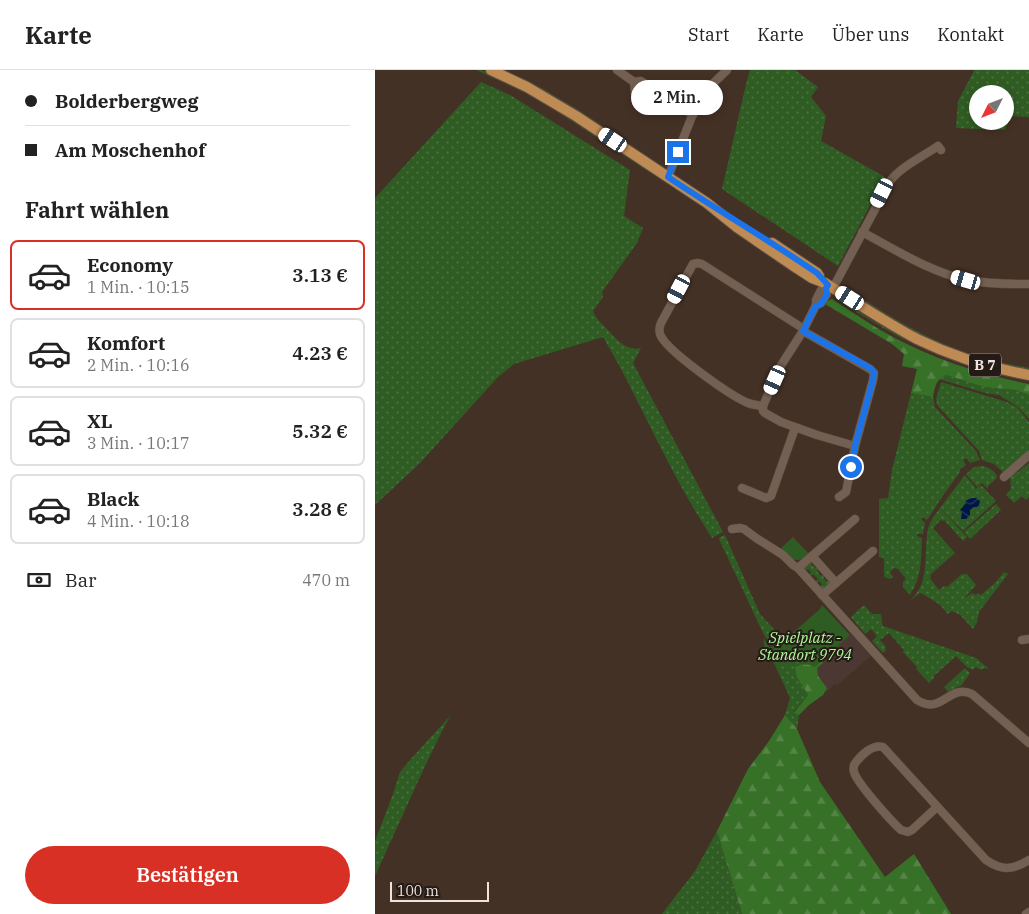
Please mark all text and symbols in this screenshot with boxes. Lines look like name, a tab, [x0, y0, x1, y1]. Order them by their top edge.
text: Karte	[25, 19, 92, 51]
text: Start	[688, 23, 729, 46]
text: Karte	[757, 23, 804, 46]
text: Über uns	[832, 23, 909, 46]
text: Kontakt	[937, 23, 1004, 46]
callout: 2 Min.	[632, 79, 724, 114]
north arrow	[969, 85, 1014, 130]
map controls	[969, 85, 1014, 130]
text: 2 Min.	[653, 87, 701, 107]
text: Bolderbergweg	[55, 89, 199, 113]
car	[596, 125, 629, 155]
text: Am Moschenhof	[55, 138, 205, 162]
route end	[667, 141, 689, 163]
car	[868, 176, 895, 210]
text: Fahrt wählen	[25, 195, 169, 224]
icon: car	[27, 253, 72, 298]
text: Economy	[87, 253, 173, 277]
text: 3.13 €	[292, 263, 348, 287]
car	[949, 269, 982, 291]
car	[665, 272, 692, 306]
text: 1 Min. · 10:15	[87, 277, 190, 297]
car	[833, 284, 866, 312]
icon: car	[27, 331, 72, 376]
text: Komfort	[87, 331, 165, 355]
text: 4.23 €	[292, 341, 348, 365]
road number: B 7	[969, 354, 1001, 376]
text: 2 Min. · 10:16	[87, 355, 190, 375]
car	[762, 363, 787, 397]
icon: car	[27, 409, 72, 454]
text: XL	[87, 409, 113, 433]
text: 5.32 €	[292, 419, 348, 443]
text: 3 Min. · 10:17	[87, 433, 190, 453]
route start	[840, 456, 862, 478]
icon: car	[27, 487, 72, 532]
text: Black	[87, 487, 139, 511]
text: 3.28 €	[292, 497, 348, 521]
text: 4 Min. · 10:18	[87, 511, 190, 531]
icon: cash	[25, 566, 53, 594]
text: Bar	[65, 568, 97, 592]
text: 470 m	[302, 570, 350, 590]
park label: Spielplatz - Standort 9794	[757, 628, 852, 664]
button: Bestätigen	[25, 846, 350, 904]
scale bar	[390, 879, 489, 902]
text: 100 m	[397, 882, 439, 900]

